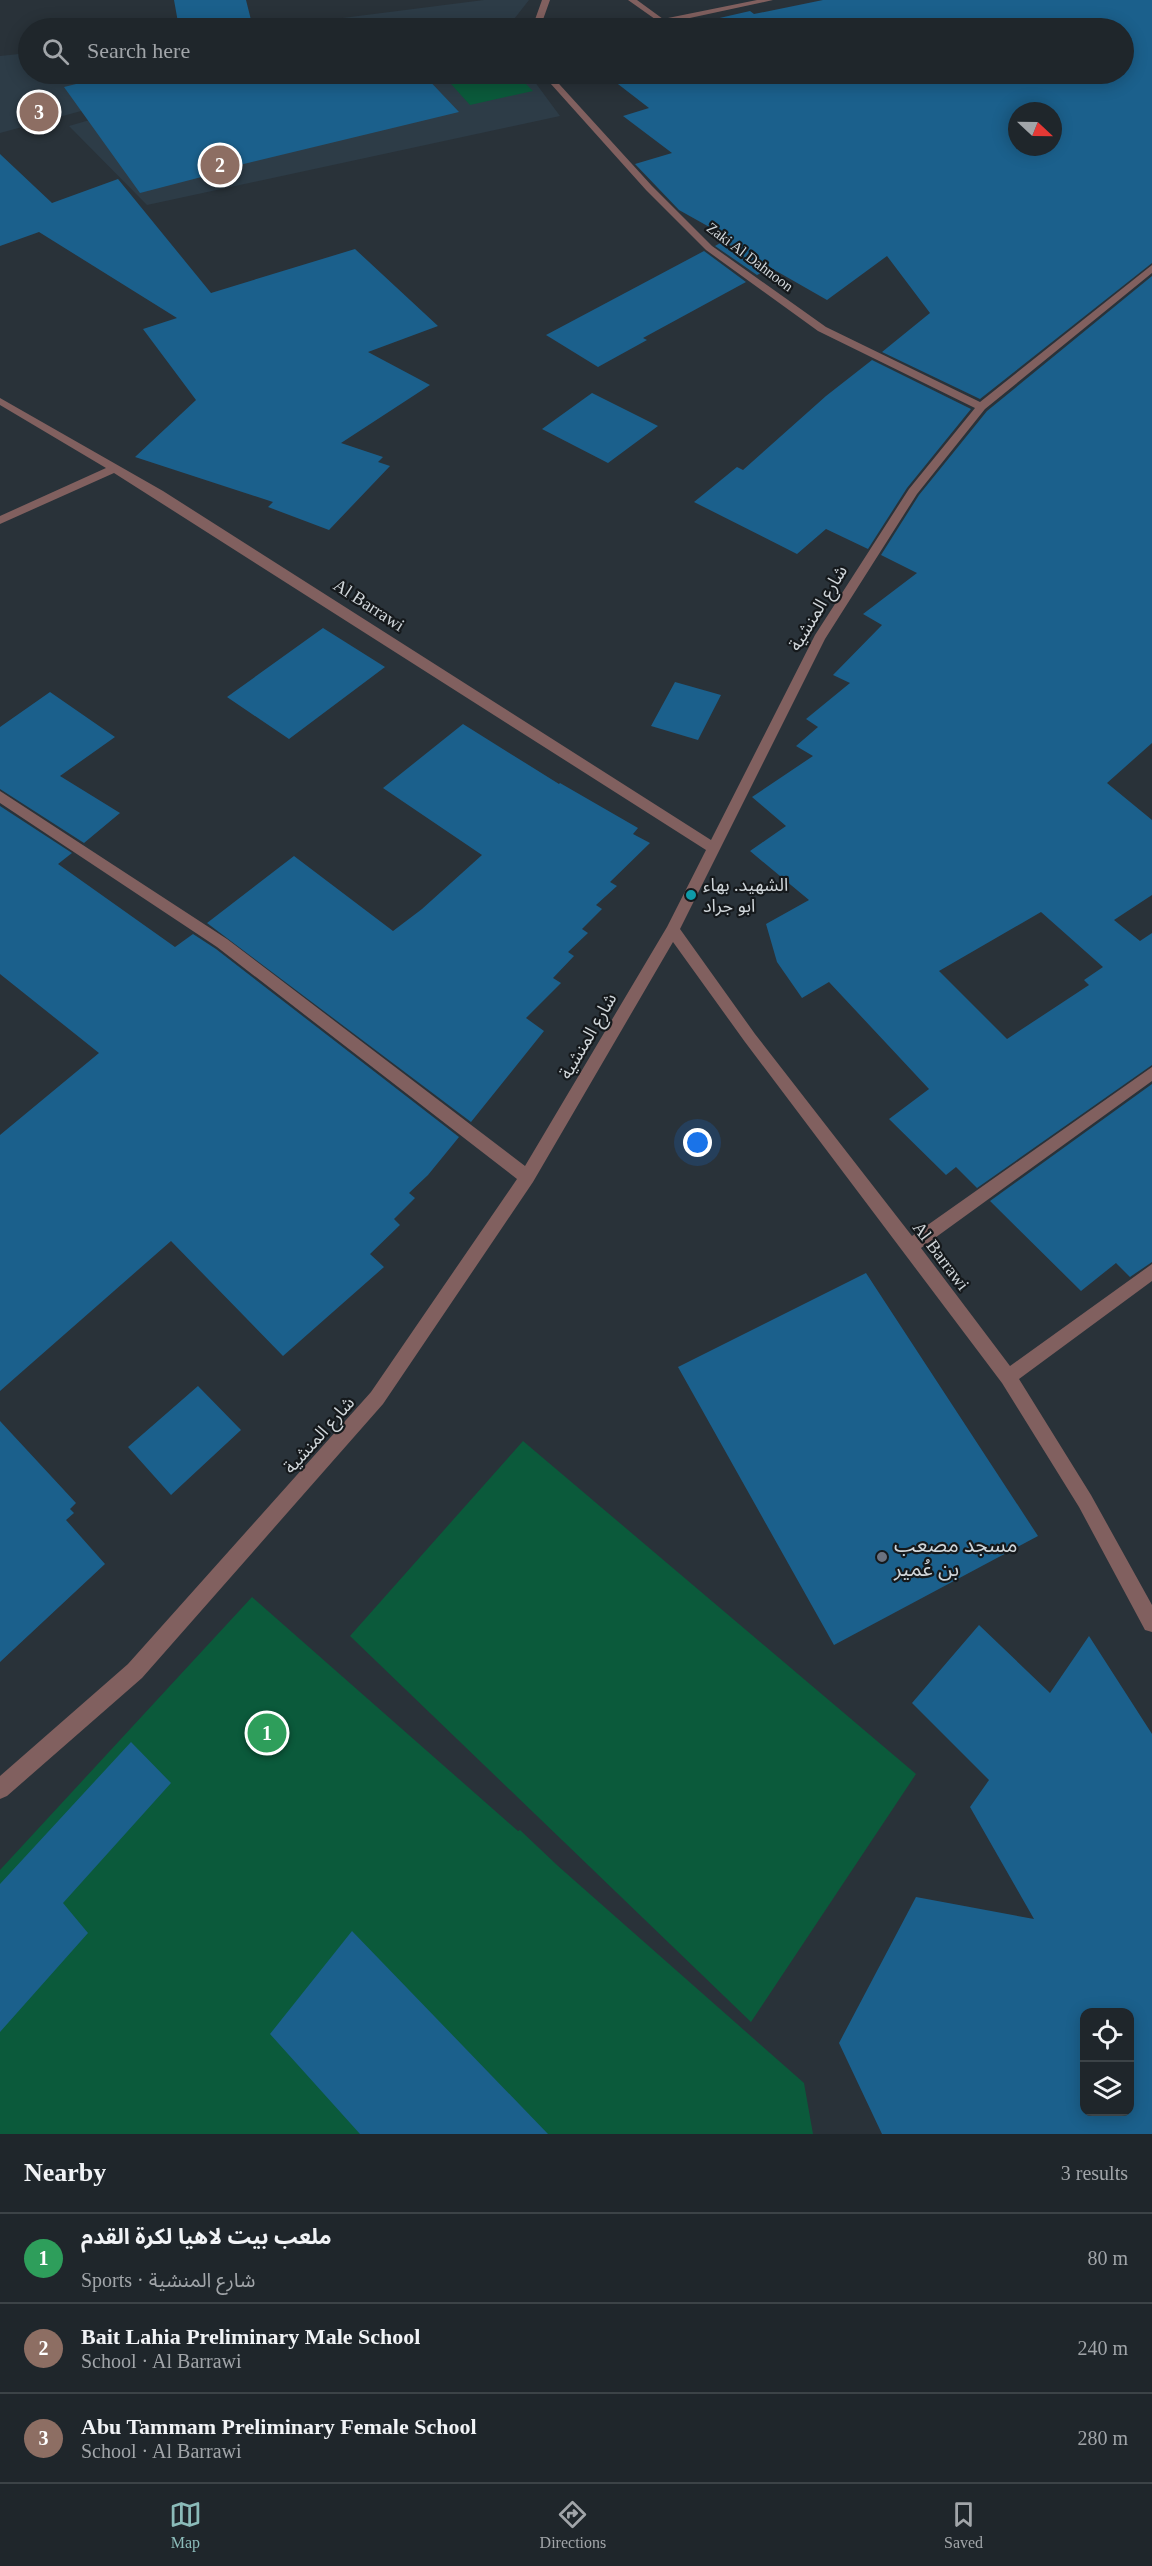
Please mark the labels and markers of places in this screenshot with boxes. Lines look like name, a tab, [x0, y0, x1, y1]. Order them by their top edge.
pin: 3	[20, 90, 58, 134]
pin: 2	[200, 142, 240, 188]
place label: الشهيد. بهاء ابو جراد	[703, 875, 788, 917]
marker: الشهيد. بهاء ابو جراد	[684, 888, 698, 902]
place label: مسجد مصعب بن عُمير	[893, 1533, 1018, 1581]
marker: مسجد مصعب بن عُمير	[875, 1550, 889, 1564]
pin: 1	[248, 1710, 286, 1756]

